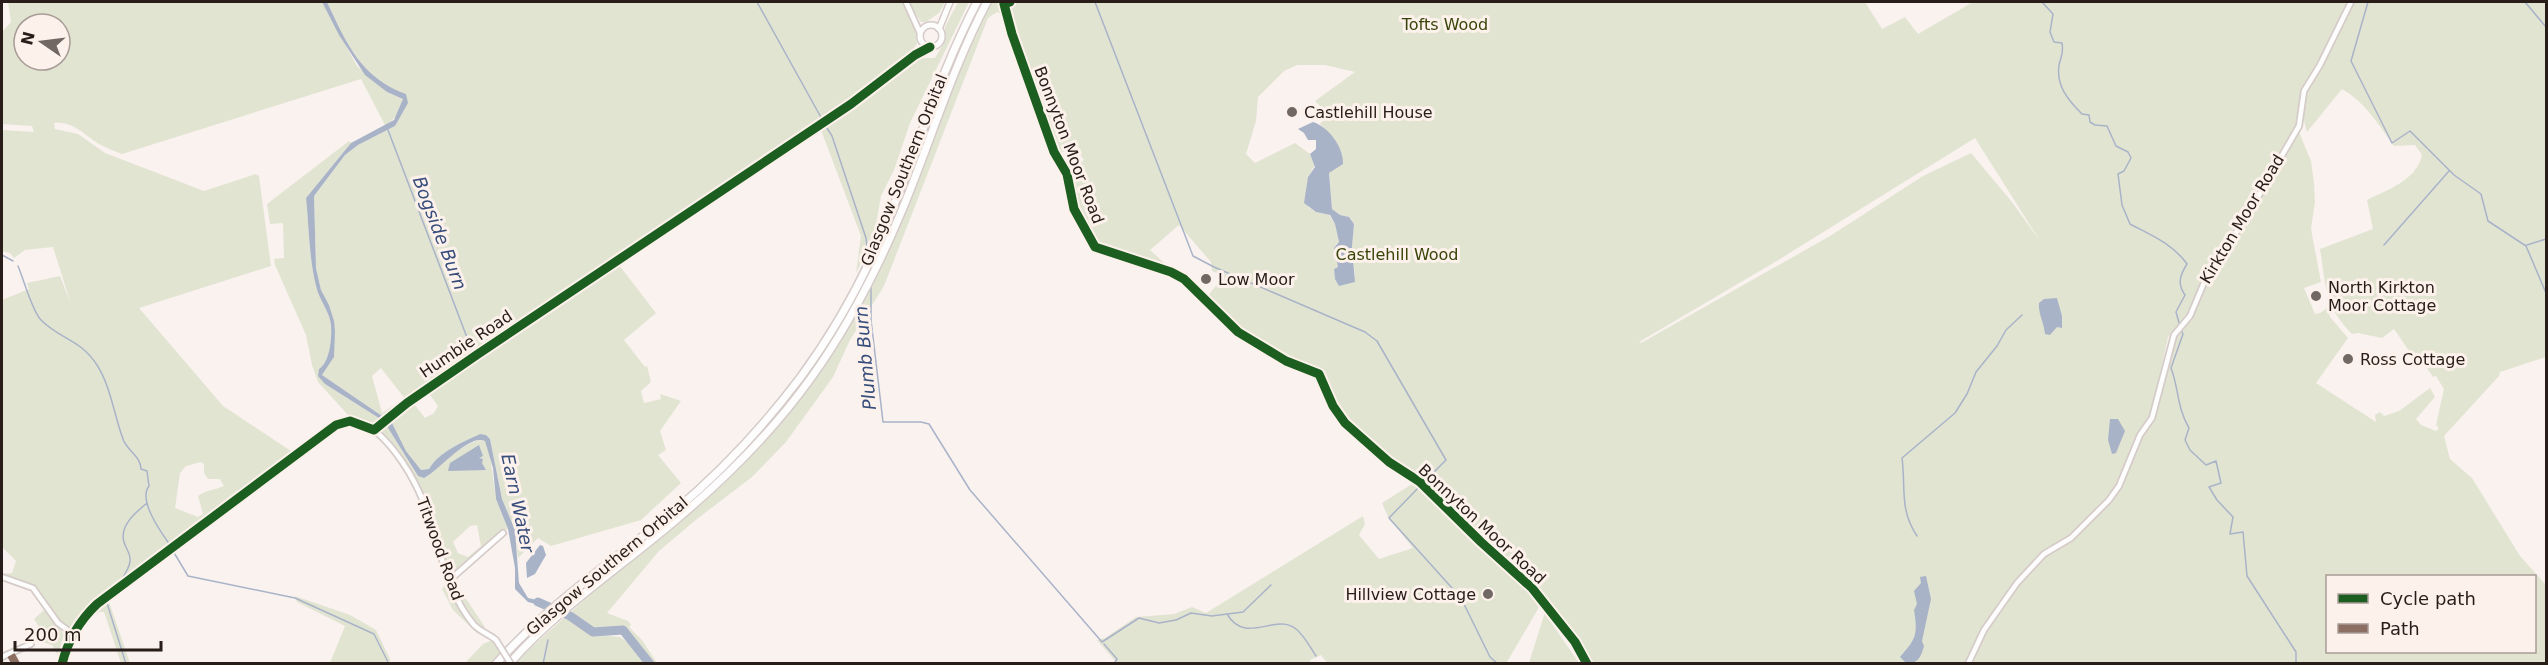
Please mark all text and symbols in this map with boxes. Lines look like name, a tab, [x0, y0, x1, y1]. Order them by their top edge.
north arrow	[12, 12, 72, 72]
park label: Tofts Wood	[1401, 15, 1488, 34]
text: N	[17, 30, 39, 47]
street label: Bonnyton Moor Road	[1030, 64, 1108, 226]
street label: Glasgow Southern Orbital	[857, 71, 951, 269]
place label: Castlehill House	[1304, 103, 1433, 122]
marker: Castlehill House	[1285, 105, 1299, 119]
street label: Kirkton Moor Road	[2196, 151, 2288, 287]
water label: Bogside Burn	[409, 173, 471, 293]
park label: Castlehill Wood	[1335, 245, 1459, 264]
place label: Low Moor	[1218, 270, 1295, 289]
marker: Low Moor	[1199, 272, 1213, 286]
place label: North Kirkton Moor Cottage	[2328, 278, 2436, 315]
marker: North Kirkton Moor Cottage	[2309, 289, 2323, 303]
water label: Plumb Burn	[850, 305, 880, 411]
street label: Humbie Road	[416, 306, 516, 382]
place label: Ross Cottage	[2360, 350, 2465, 369]
marker: Ross Cottage	[2341, 352, 2355, 366]
water label: Earn Water	[497, 452, 539, 556]
street label: Bonnyton Moor Road	[1414, 460, 1550, 588]
street label: Glasgow Southern Orbital	[522, 493, 692, 639]
street label: Titwood Road	[412, 494, 467, 603]
legend	[2326, 575, 2536, 653]
place label: Hillview Cottage	[1345, 585, 1476, 604]
marker: Hillview Cottage	[1481, 587, 1495, 601]
text: Cycle path	[2380, 588, 2476, 609]
scale bar	[15, 614, 160, 652]
text: Path	[2380, 618, 2420, 639]
text: 200 m	[24, 624, 82, 645]

